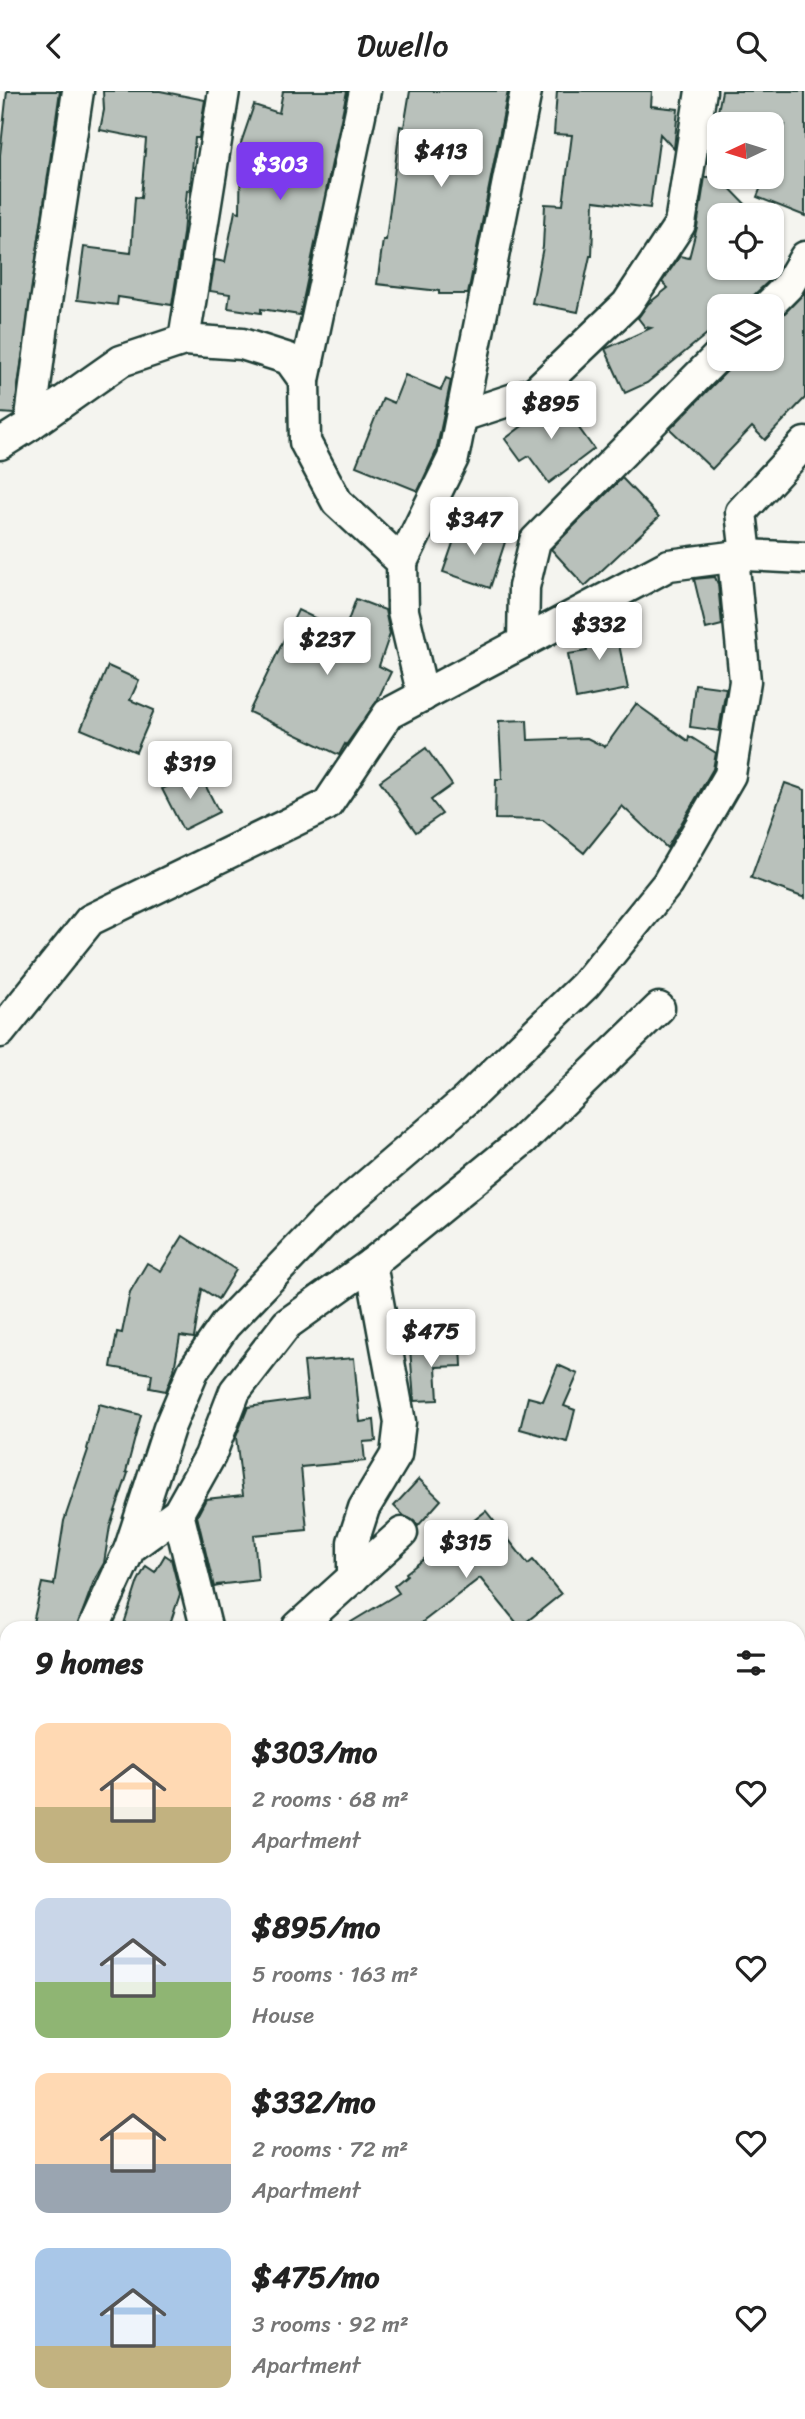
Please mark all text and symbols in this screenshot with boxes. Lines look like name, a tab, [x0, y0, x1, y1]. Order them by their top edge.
text: Dwello	[356, 17, 449, 74]
icon: back	[35, 27, 73, 65]
icon: search	[732, 27, 770, 65]
north arrow	[707, 112, 784, 189]
map controls	[707, 112, 784, 371]
pin: $413	[400, 129, 482, 189]
text: $413	[415, 131, 467, 172]
pin: $303	[239, 143, 321, 202]
text: $303	[252, 144, 308, 185]
button: locate	[707, 203, 784, 280]
button: layers	[707, 294, 784, 371]
pin: $895	[510, 381, 592, 441]
text: $895	[522, 383, 580, 424]
pin: $347	[433, 497, 515, 557]
text: $347	[446, 499, 502, 540]
pin: $332	[558, 603, 640, 662]
text: $332	[572, 604, 626, 645]
pin: $237	[286, 617, 368, 677]
text: $237	[300, 619, 354, 660]
pin: $319	[149, 741, 231, 801]
text: $319	[164, 743, 216, 784]
pin: $475	[390, 1309, 472, 1369]
text: $475	[402, 1311, 460, 1352]
pin: $315	[425, 1521, 507, 1580]
text: $315	[440, 1522, 492, 1563]
text: 9 homes	[35, 1636, 143, 1690]
icon: filters	[732, 1644, 770, 1682]
text: $303/mo	[252, 1725, 377, 1779]
icon: home	[91, 1751, 175, 1835]
icon: heart	[732, 1774, 770, 1812]
text: 2 rooms · 68 m²	[252, 1779, 409, 1820]
text: Apartment	[252, 1820, 361, 1861]
text: $895/mo	[252, 1900, 380, 1954]
icon: home	[91, 1926, 175, 2010]
icon: heart	[732, 1949, 770, 1987]
text: 5 rooms · 163 m²	[252, 1954, 418, 1995]
text: House	[252, 1995, 314, 2036]
text: $332/mo	[252, 2075, 376, 2129]
icon: home	[91, 2101, 175, 2185]
icon: heart	[732, 2124, 770, 2162]
text: 2 rooms · 72 m²	[252, 2129, 408, 2170]
text: Apartment	[252, 2170, 361, 2211]
text: $475/mo	[252, 2250, 380, 2304]
icon: home	[91, 2276, 175, 2360]
icon: heart	[732, 2299, 770, 2337]
text: 3 rooms · 92 m²	[252, 2304, 409, 2345]
text: Apartment	[252, 2345, 361, 2386]

